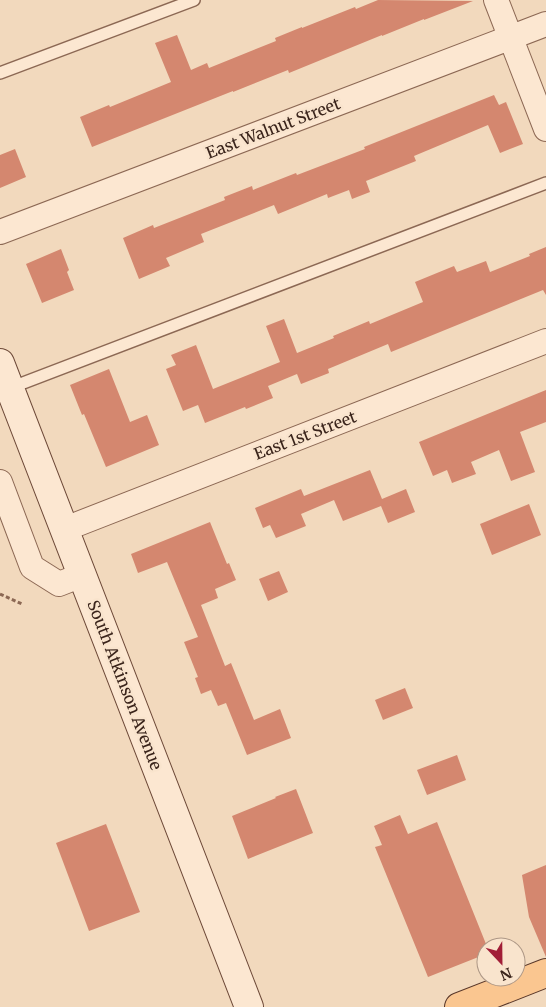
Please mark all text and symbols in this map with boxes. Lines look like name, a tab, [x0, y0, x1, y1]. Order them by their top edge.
street label: East Walnut Street	[203, 93, 344, 163]
street label: East 1st Street	[251, 406, 360, 464]
street label: South Atkinson Avenue	[83, 597, 167, 773]
north arrow	[476, 937, 526, 987]
text: N	[497, 964, 514, 984]

